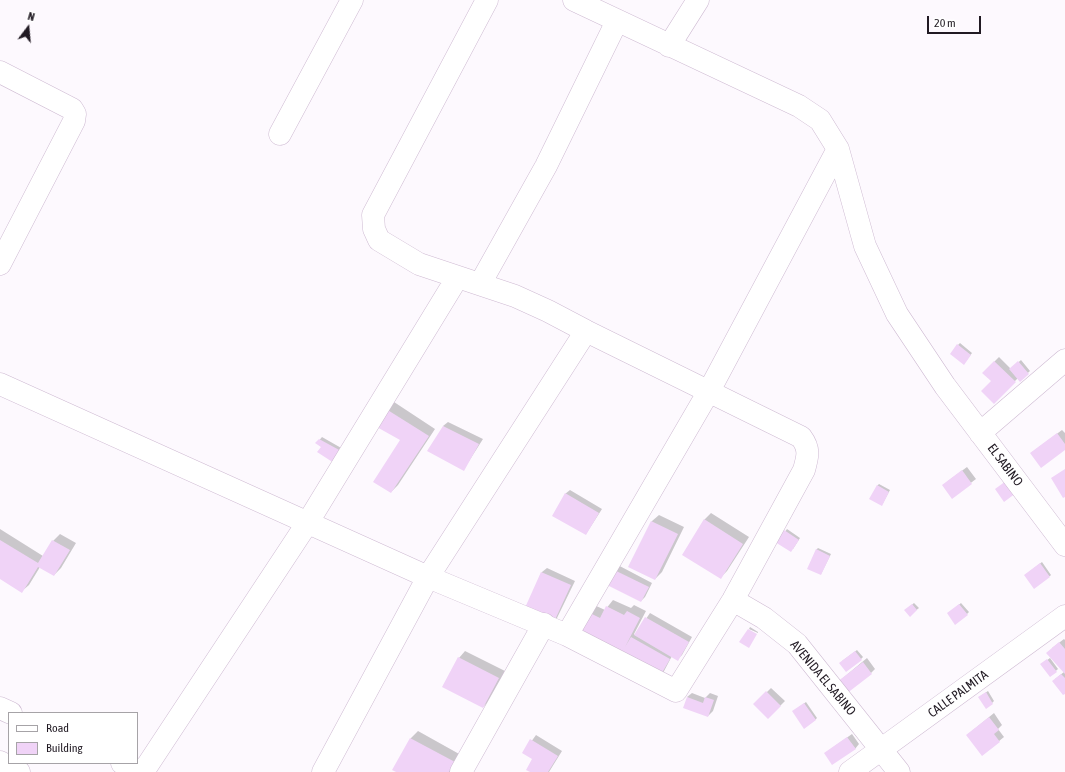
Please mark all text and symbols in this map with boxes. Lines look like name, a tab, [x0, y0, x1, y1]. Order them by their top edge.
north arrow	[8, 8, 48, 48]
scale bar	[929, 8, 983, 34]
text: N	[27, 10, 36, 23]
text: 20 m	[934, 16, 956, 30]
street label: EL SABINO	[984, 441, 1026, 489]
street label: AVENIDA EL SABINO	[787, 637, 859, 719]
street label: CALLE PALMITA	[925, 667, 991, 721]
legend	[8, 712, 138, 764]
text: Road	[46, 721, 69, 735]
text: Building	[46, 741, 83, 755]

